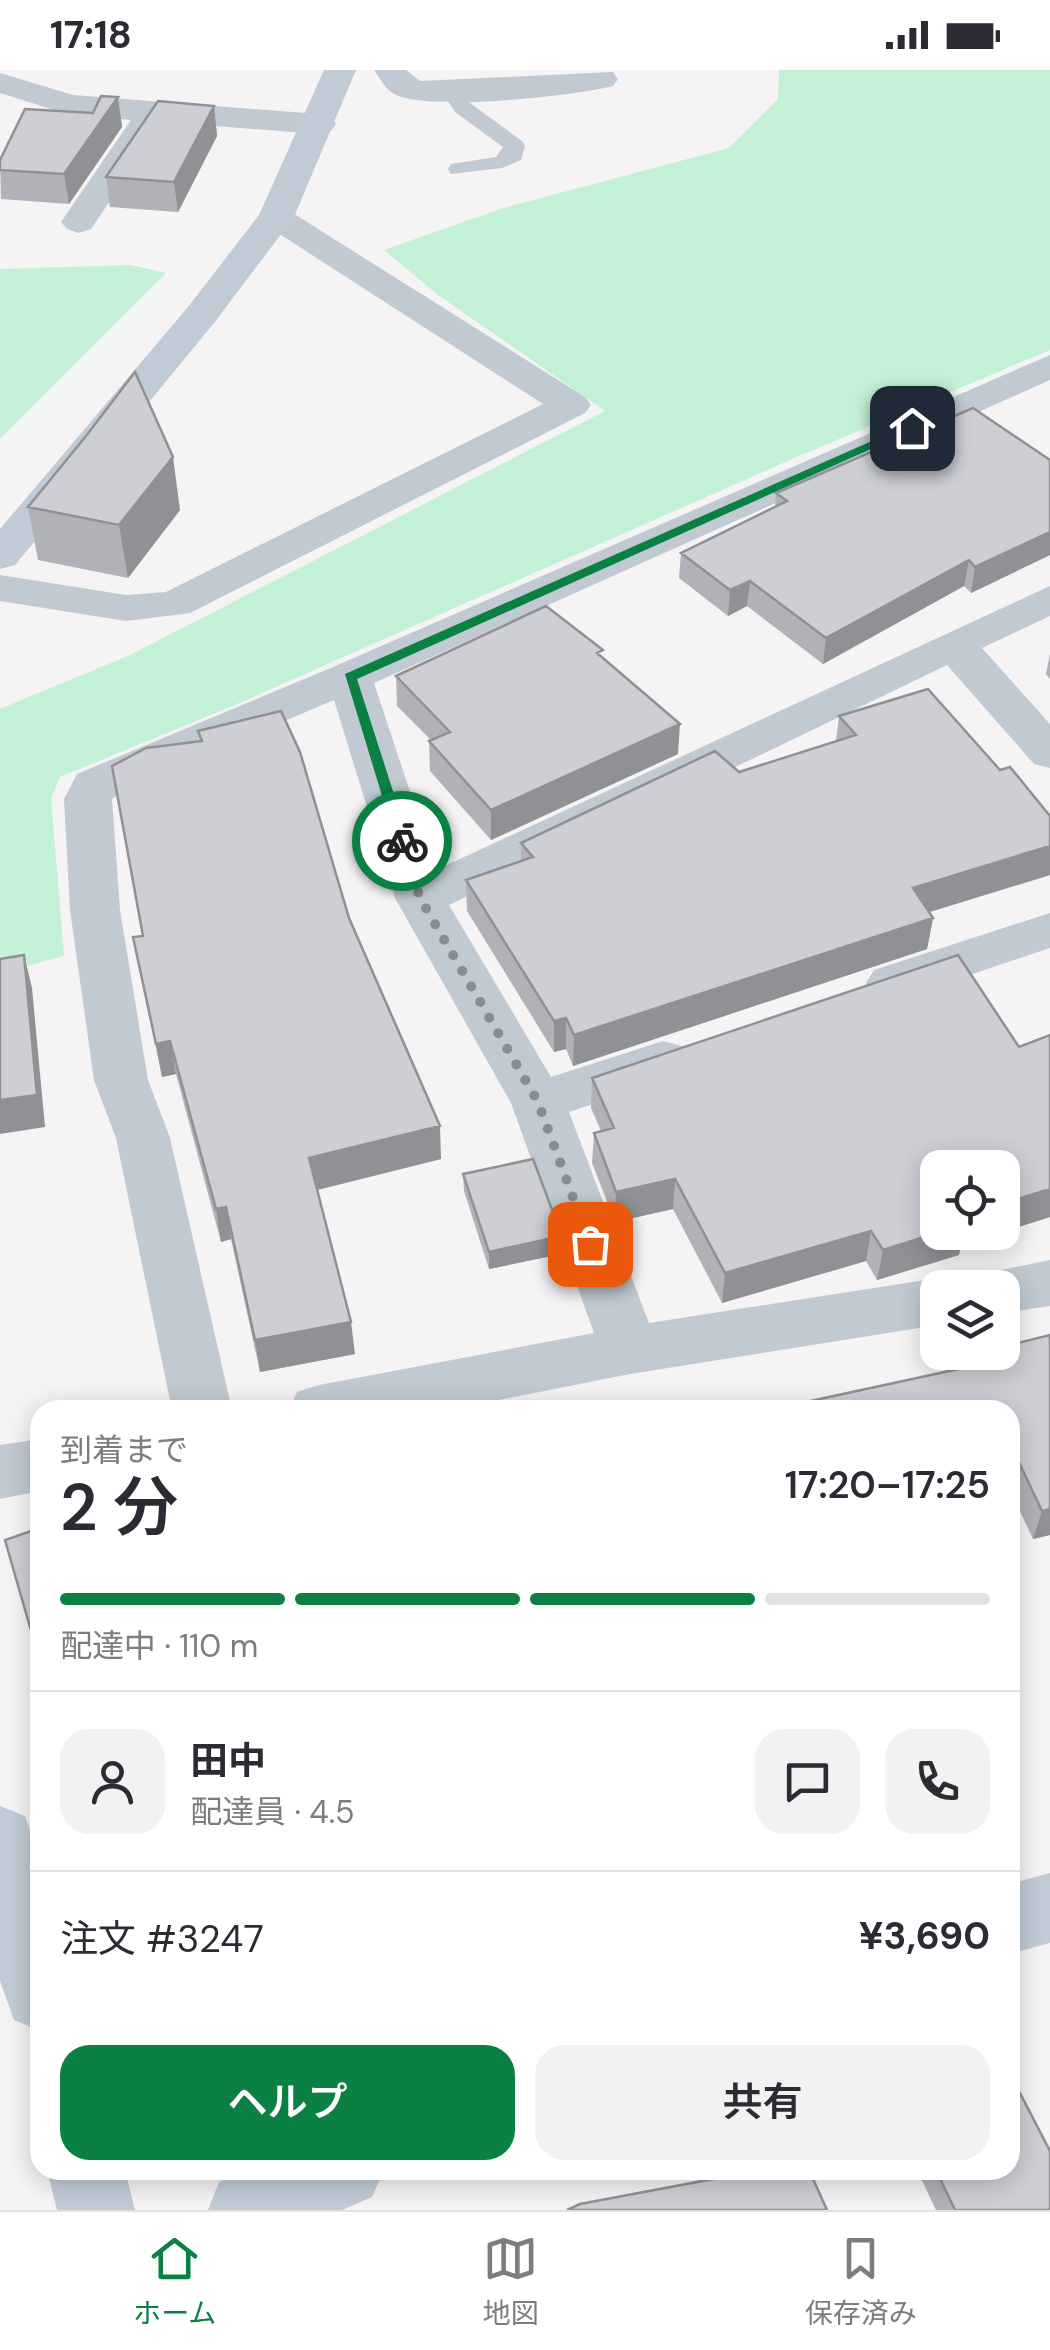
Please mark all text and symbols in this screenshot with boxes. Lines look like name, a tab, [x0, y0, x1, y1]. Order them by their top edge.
text: 17:18	[50, 10, 132, 60]
pin	[870, 386, 955, 471]
icon: home	[885, 401, 940, 456]
courier	[352, 791, 452, 891]
icon: bike	[375, 814, 430, 869]
map controls	[920, 1150, 1020, 1370]
button: locate	[920, 1150, 1020, 1250]
pin	[548, 1202, 633, 1287]
icon: bag	[563, 1217, 618, 1272]
button: layers	[920, 1270, 1020, 1370]
text: 到着まで	[60, 1429, 188, 1471]
text: 17:20–17:25	[785, 1460, 990, 1510]
text: 2 分	[60, 1466, 178, 1550]
text: 配達中 · 110 m	[60, 1625, 258, 1667]
button: person	[60, 1729, 165, 1834]
button: chat	[755, 1729, 860, 1834]
button: phone	[885, 1729, 990, 1834]
text: 田中	[190, 1736, 266, 1786]
text: 配達員 · 4.5	[190, 1791, 355, 1833]
text: ¥3,690	[859, 1911, 990, 1961]
text: 注文 #3247	[60, 1914, 264, 1964]
button: ヘルプ	[60, 2045, 515, 2160]
button: 共有	[535, 2045, 990, 2160]
tab: ホーム	[133, 2231, 216, 2332]
tab: 地図	[483, 2231, 539, 2332]
tab: 保存済み	[805, 2231, 917, 2332]

